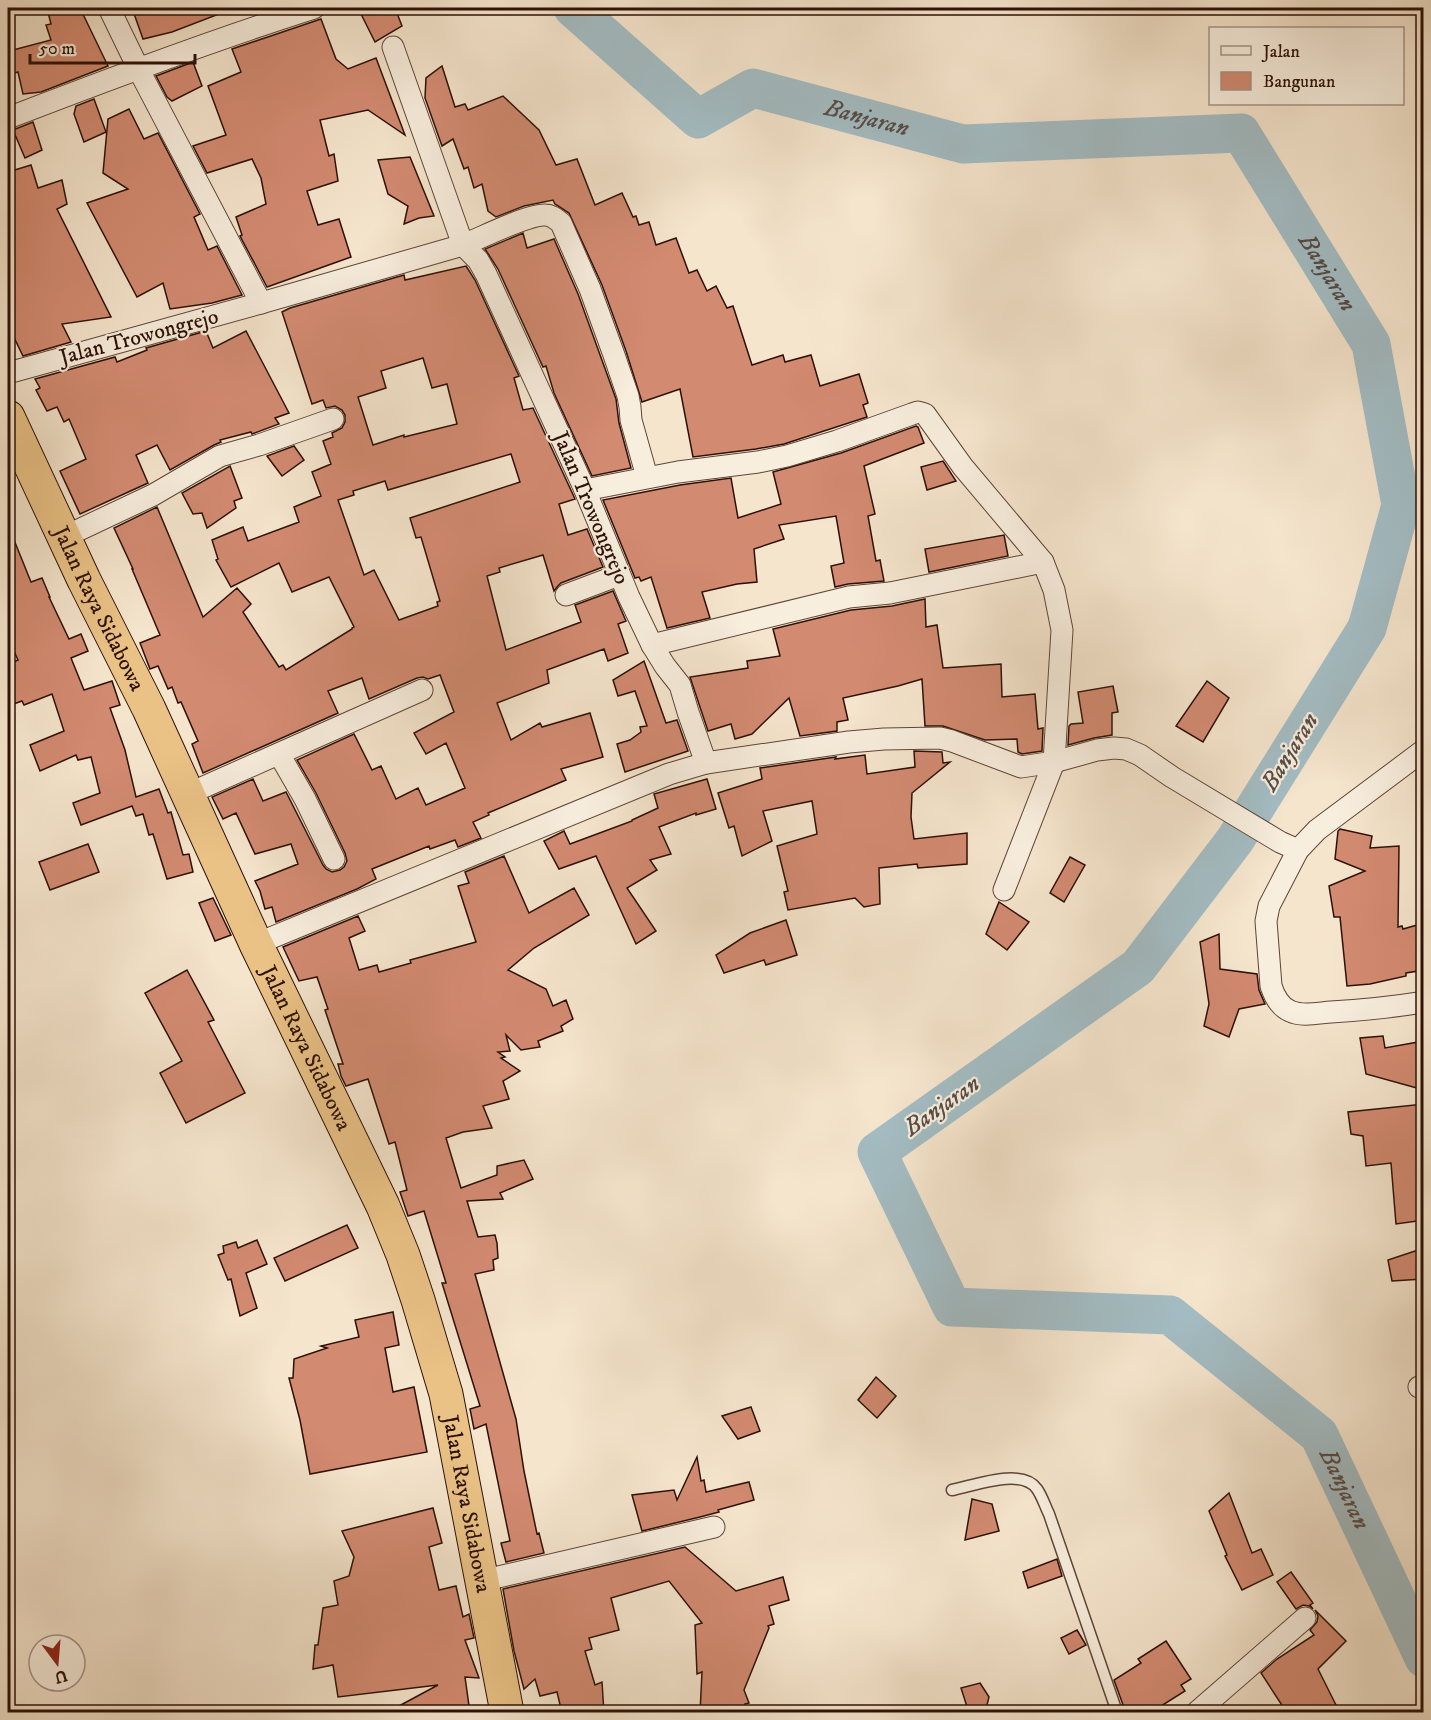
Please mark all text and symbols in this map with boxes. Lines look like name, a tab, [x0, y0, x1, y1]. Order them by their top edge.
scale bar	[30, 27, 195, 65]
legend	[1209, 27, 1404, 105]
text: 50 m	[39, 38, 75, 60]
text: Jalan	[1261, 41, 1301, 63]
text: Bangunan	[1263, 71, 1336, 93]
water label: Banjaran	[820, 93, 912, 144]
water label: Banjaran	[1291, 227, 1362, 317]
street label: Jalan Trowongrejo	[55, 303, 221, 372]
street label: Jalan Trowongrejo	[546, 426, 635, 588]
street label: Jalan Raya Sidabowa	[46, 520, 151, 696]
water label: Banjaran	[1254, 708, 1325, 797]
street label: Jalan Raya Sidabowa	[254, 959, 358, 1135]
water label: Banjaran	[897, 1069, 986, 1143]
street label: Jalan Raya Sidabowa	[436, 1411, 497, 1596]
water label: Banjaran	[1312, 1443, 1376, 1534]
north arrow	[27, 1633, 87, 1693]
text: U	[52, 1665, 70, 1688]

